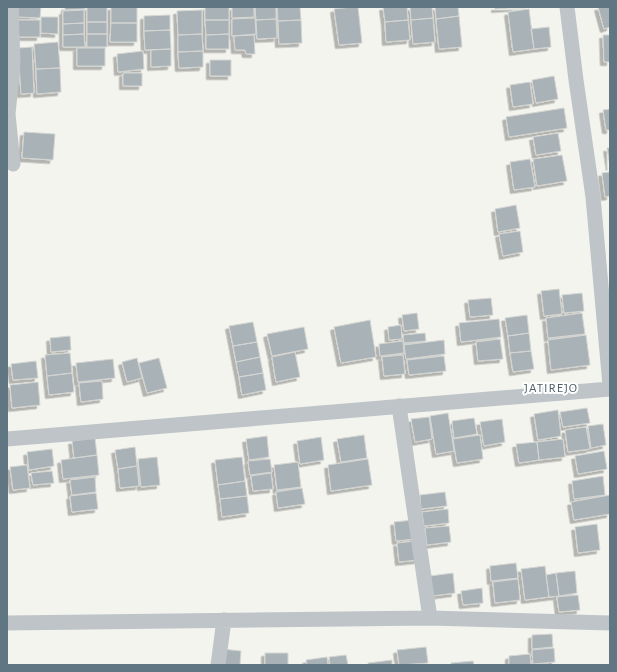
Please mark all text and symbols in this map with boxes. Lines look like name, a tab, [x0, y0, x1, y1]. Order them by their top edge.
district label: JATIREJO	[524, 382, 578, 395]

